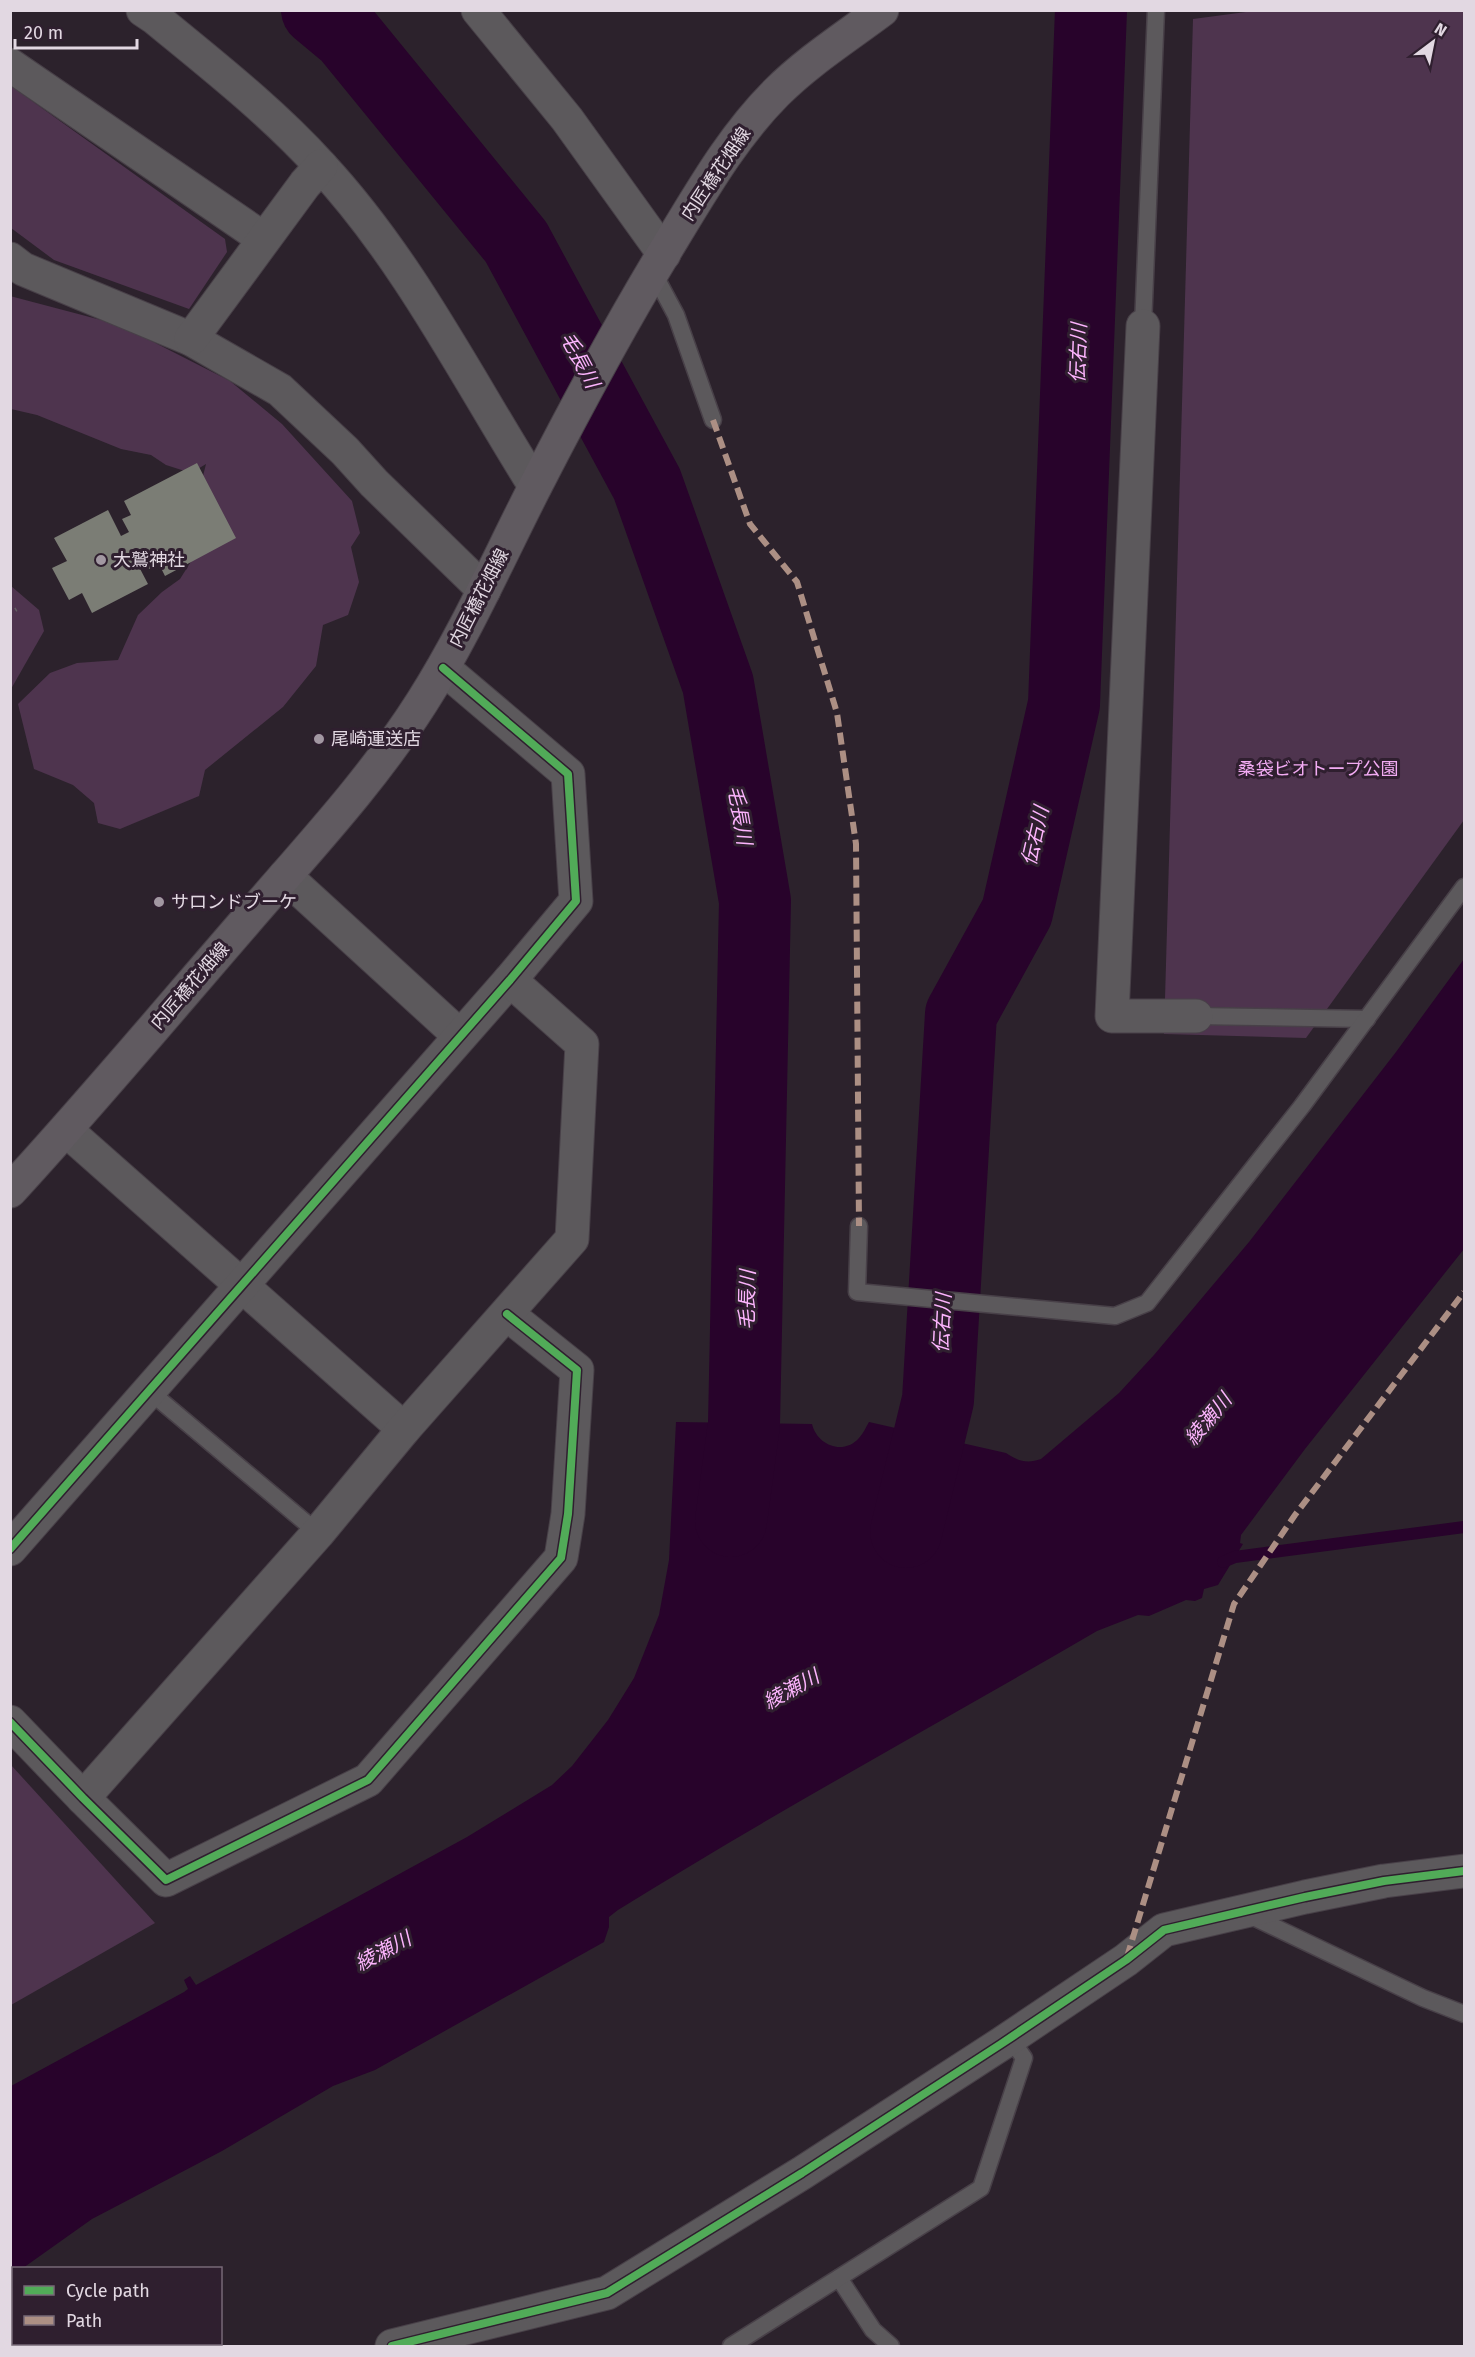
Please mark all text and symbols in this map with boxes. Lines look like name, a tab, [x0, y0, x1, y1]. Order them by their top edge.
scale bar	[15, 12, 136, 50]
north arrow	[1403, 12, 1463, 72]
text: N	[1431, 19, 1450, 41]
text: 20 m	[24, 22, 63, 44]
street label: 内匠橋花畑線	[677, 123, 755, 225]
water label: 伝右川	[1065, 321, 1091, 383]
water label: 毛長川	[555, 328, 606, 394]
street label: 内匠橋花畑線	[445, 545, 513, 651]
place label: 大鷲神社	[113, 549, 185, 571]
marker: 大鷲神社	[94, 553, 108, 567]
place label: 尾崎運送店	[331, 728, 421, 750]
marker: 尾崎運送店	[312, 732, 326, 746]
park label: 桑袋ビオトープ公園	[1238, 758, 1398, 780]
water label: 毛長川	[723, 783, 757, 849]
water label: 伝右川	[1017, 802, 1054, 868]
place label: サロンドブーケ	[171, 891, 297, 913]
marker: サロンドブーケ	[152, 895, 166, 909]
street label: 内匠橋花畑線	[146, 938, 234, 1034]
water label: 毛長川	[734, 1268, 760, 1330]
water label: 伝右川	[928, 1290, 956, 1354]
water label: 綾瀬川	[1180, 1387, 1238, 1450]
water label: 綾瀬川	[759, 1663, 825, 1714]
water label: 綾瀬川	[351, 1925, 417, 1976]
legend	[12, 2267, 222, 2345]
text: Cycle path	[66, 2280, 150, 2302]
text: Path	[66, 2310, 102, 2332]

